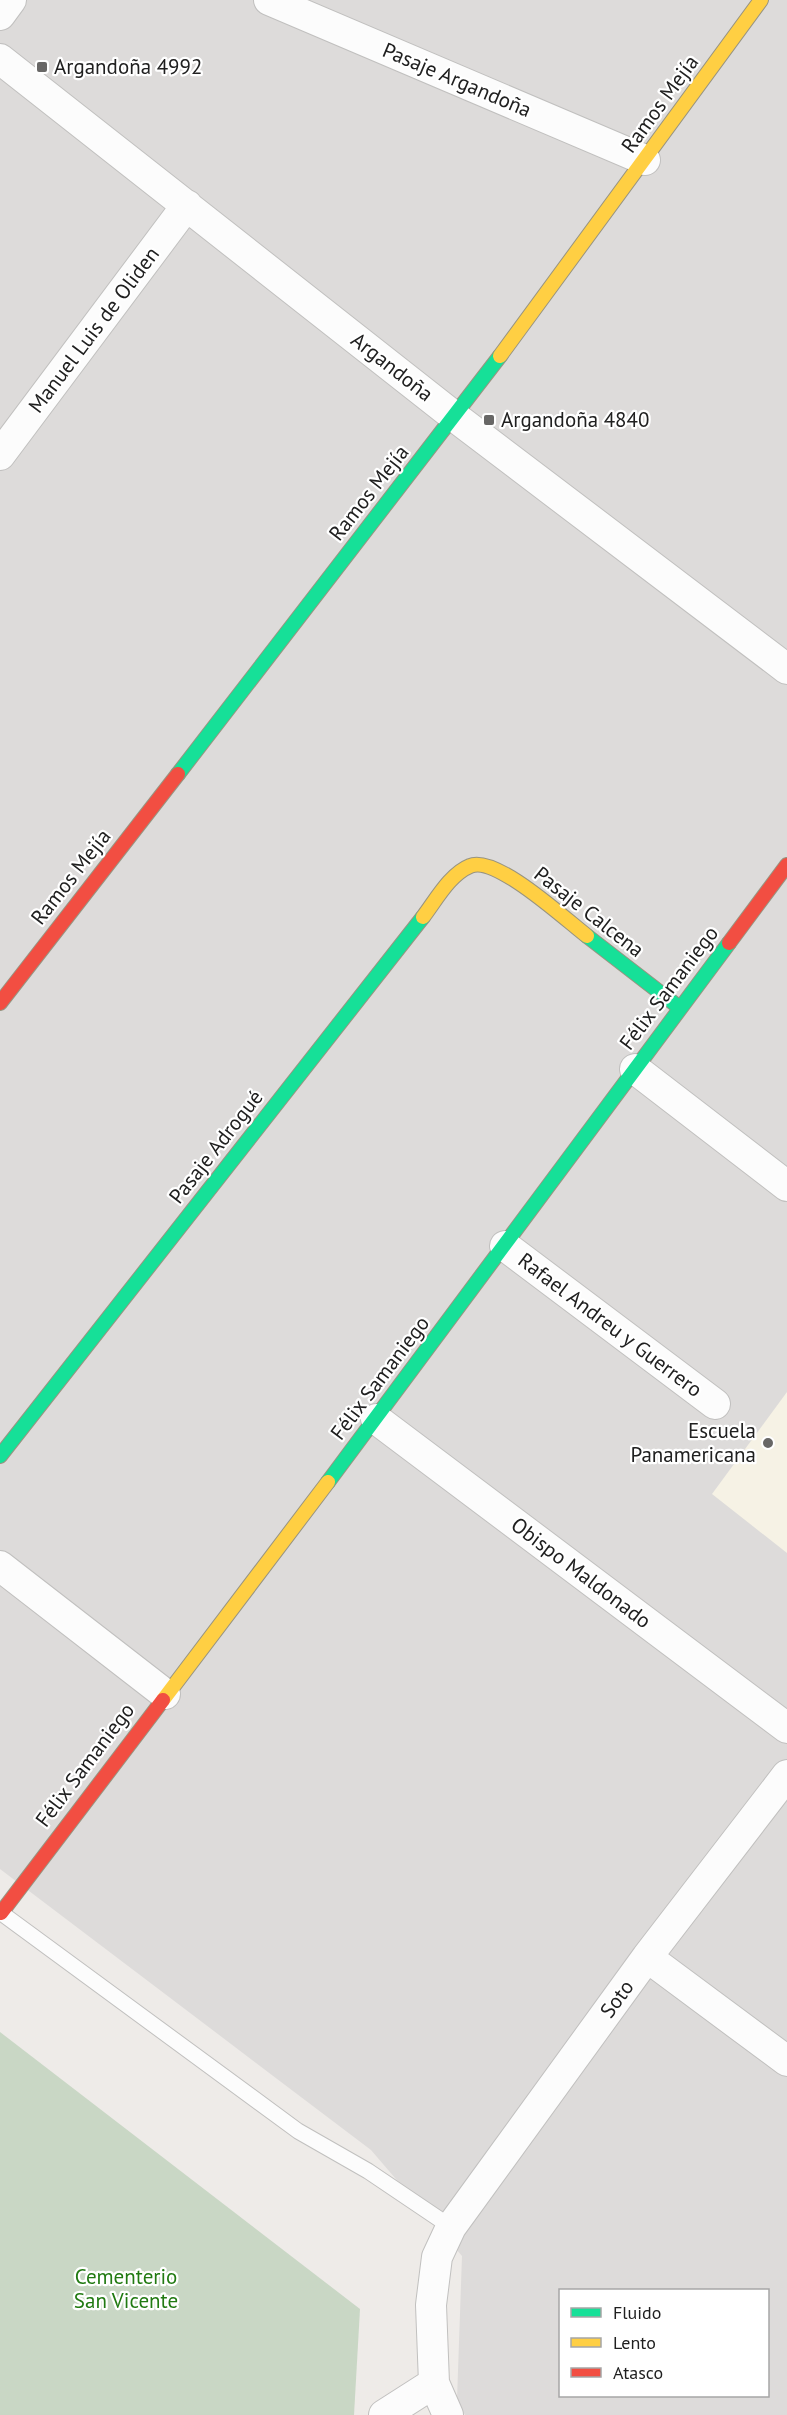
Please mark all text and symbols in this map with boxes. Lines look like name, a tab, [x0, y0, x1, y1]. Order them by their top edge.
street label: Pasaje Argandoña	[379, 36, 536, 123]
street label: Ramos Mejía	[615, 49, 704, 158]
place label: Argandoña 4992	[54, 53, 202, 80]
marker: Argandoña 4992	[35, 60, 49, 74]
street label: Manuel Luis de Oliden	[22, 241, 165, 418]
street label: Argandoña	[346, 326, 439, 407]
place label: Argandoña 4840	[501, 406, 649, 433]
marker: Argandoña 4840	[482, 413, 496, 427]
street label: Ramos Mejía	[323, 439, 414, 546]
street label: Ramos Mejía	[25, 823, 116, 930]
street label: Pasaje Calcena	[529, 860, 650, 963]
street label: Félix Samaniego	[613, 920, 724, 1055]
street label: Pasaje Adrogué	[163, 1084, 268, 1209]
street label: Rafael Andreu y Guerrero	[513, 1246, 708, 1403]
street label: Félix Samaniego	[324, 1310, 435, 1445]
place label: Escuela Panamericana	[630, 1417, 756, 1468]
marker: Escuela Panamericana	[761, 1436, 775, 1450]
street label: Obispo Maldonado	[506, 1511, 657, 1634]
street label: Félix Samaniego	[29, 1697, 140, 1832]
street label: Soto	[594, 1974, 639, 2023]
park label: Cementerio San Vicente	[74, 2263, 178, 2314]
legend	[559, 2289, 769, 2397]
text: Fluido	[613, 2301, 661, 2324]
text: Lento	[613, 2331, 656, 2354]
text: Atasco	[613, 2361, 663, 2384]

